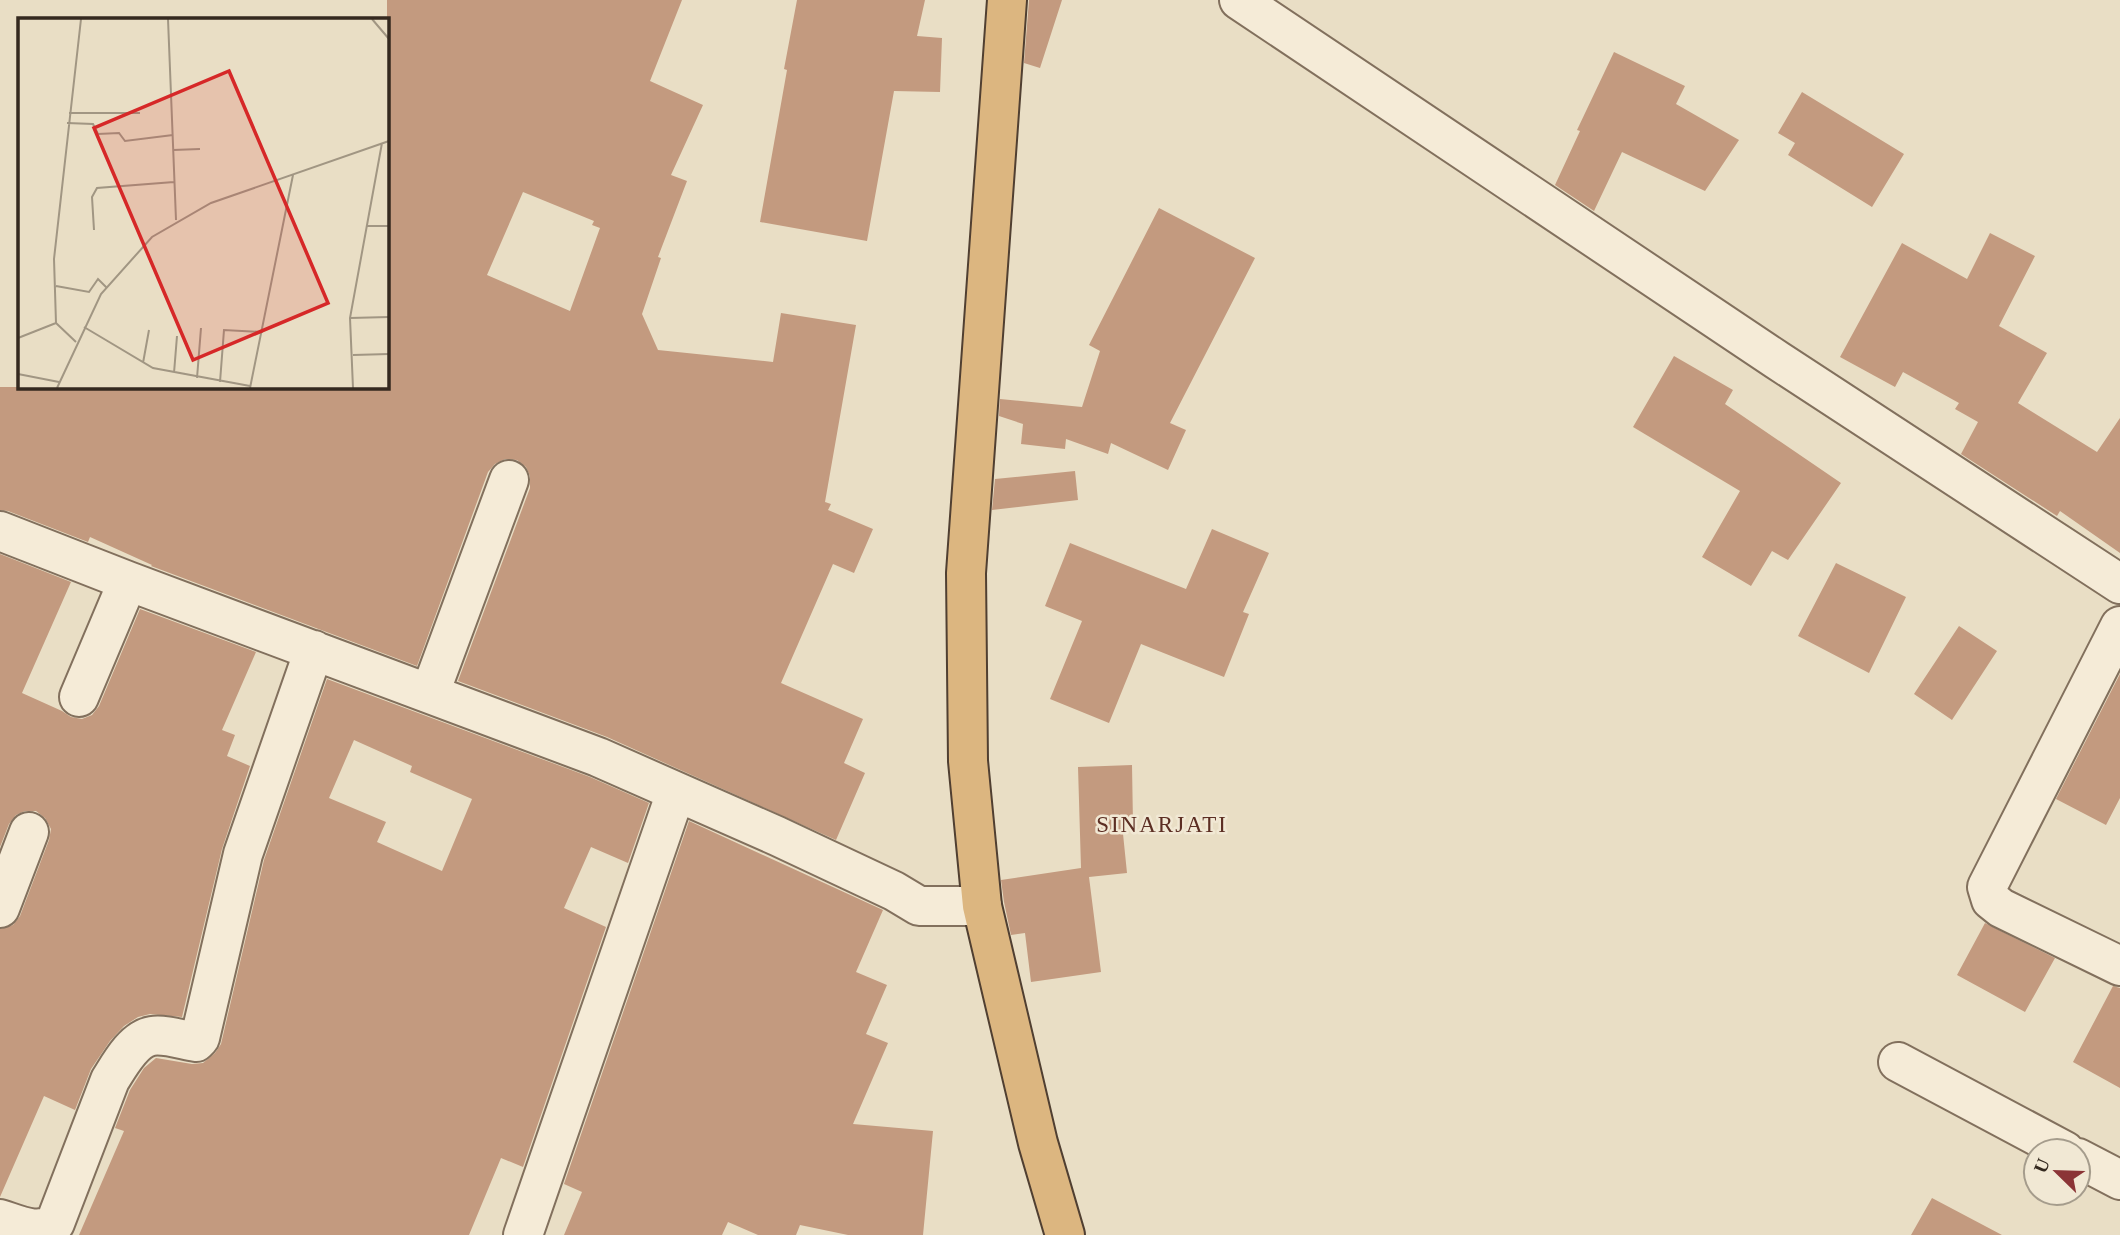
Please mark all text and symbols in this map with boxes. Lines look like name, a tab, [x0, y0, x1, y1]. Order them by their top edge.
inset map	[18, 18, 388, 388]
district label: SINARJATI	[1096, 812, 1228, 837]
north arrow	[2022, 1137, 2092, 1207]
text: U	[2029, 1155, 2054, 1176]

